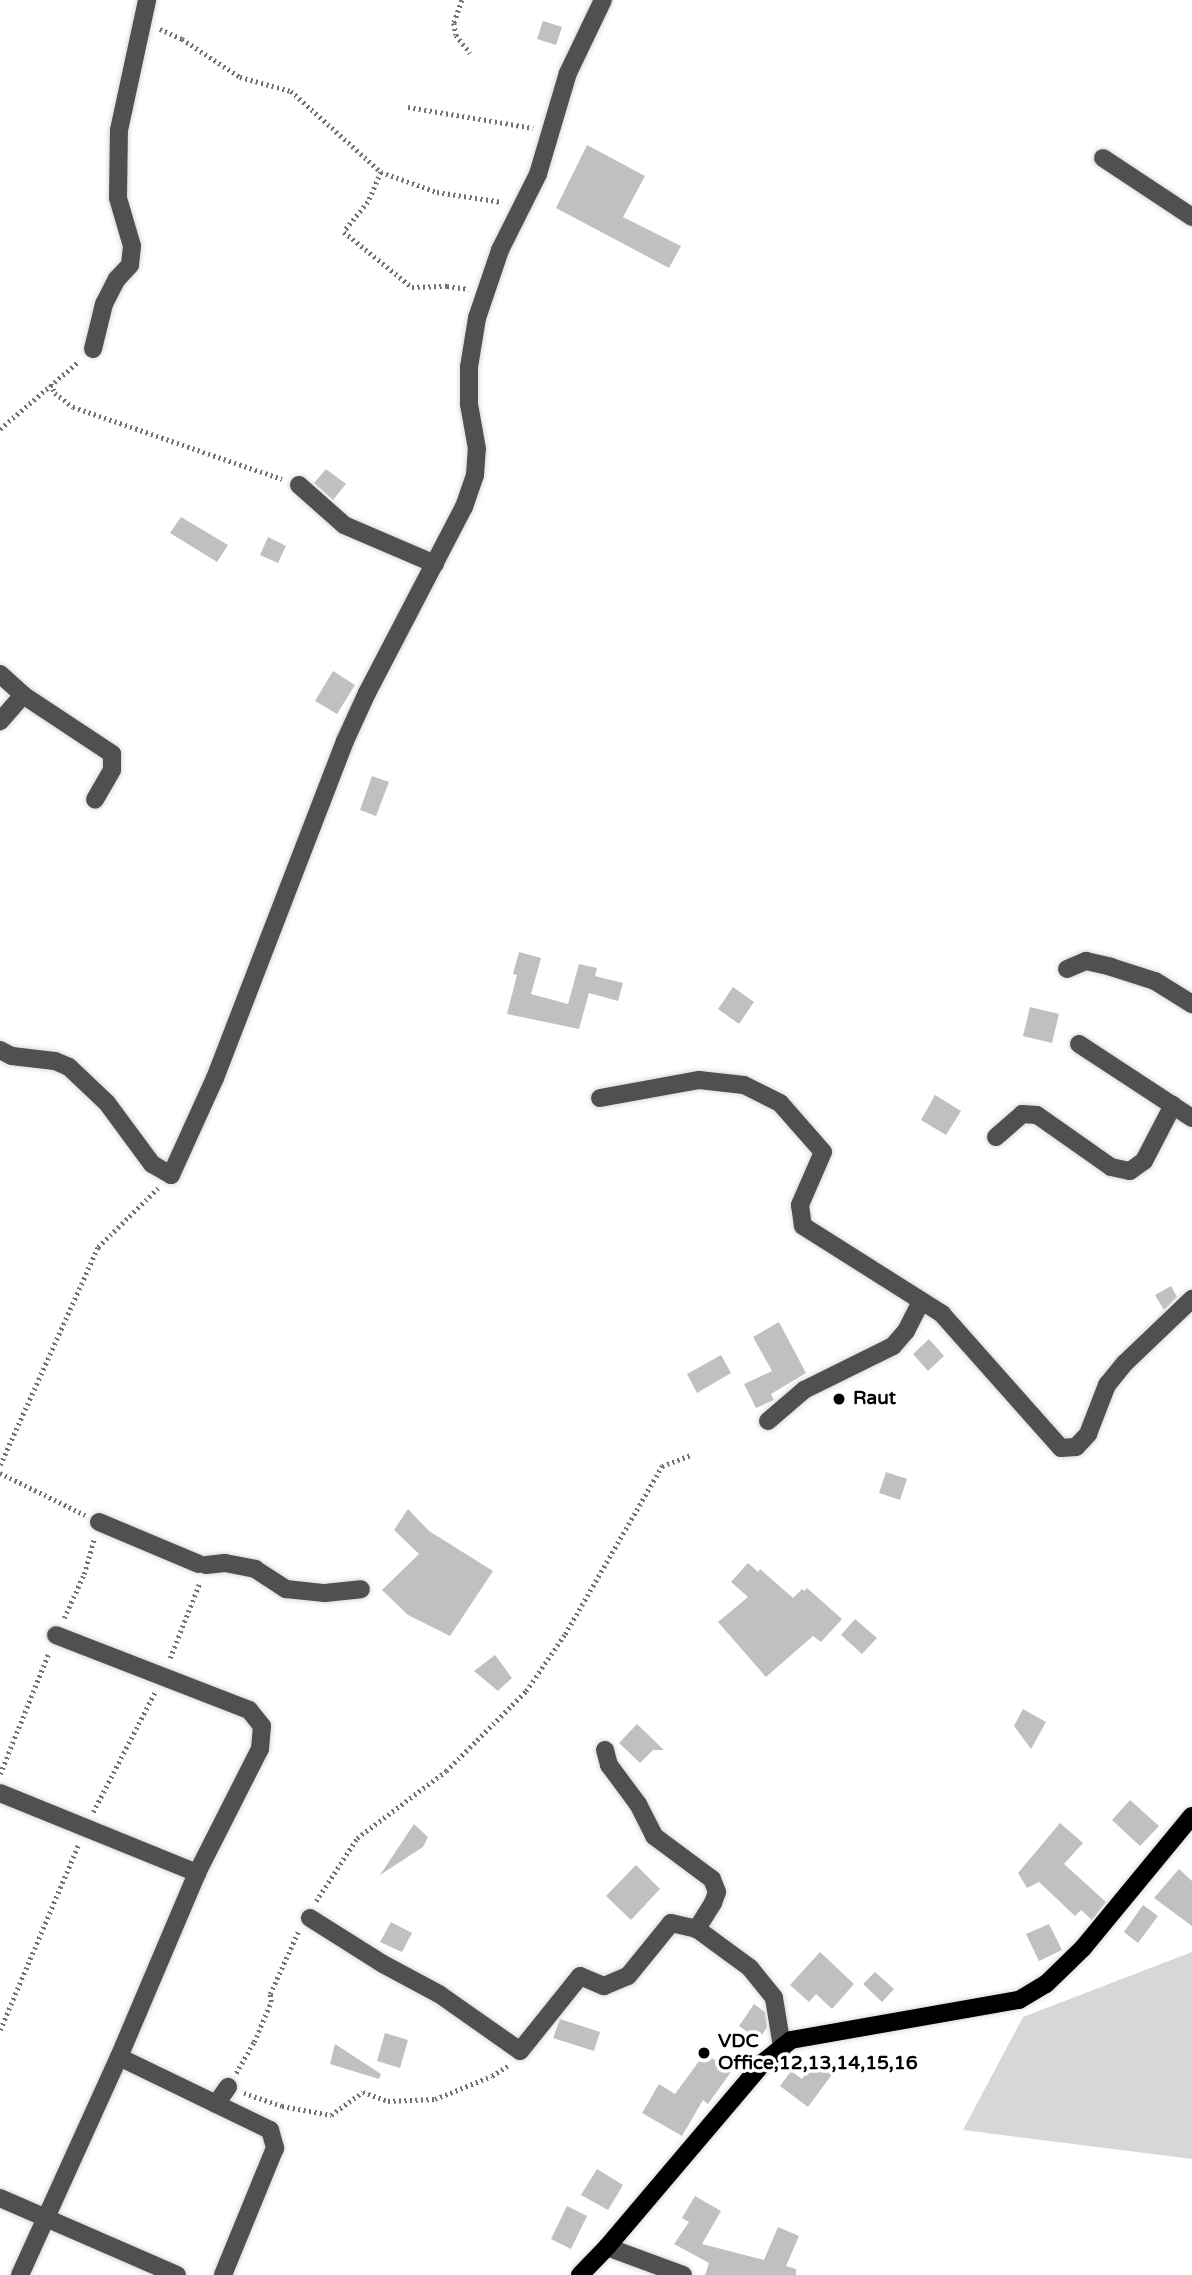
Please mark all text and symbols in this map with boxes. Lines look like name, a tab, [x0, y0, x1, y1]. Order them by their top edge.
place label: Raut	[853, 1388, 896, 1410]
marker: Raut	[831, 1391, 847, 1407]
place label: VDC Office,12,13,14,15,16	[718, 2031, 918, 2075]
marker: VDC Office,12,13,14,15,16	[696, 2045, 712, 2061]

